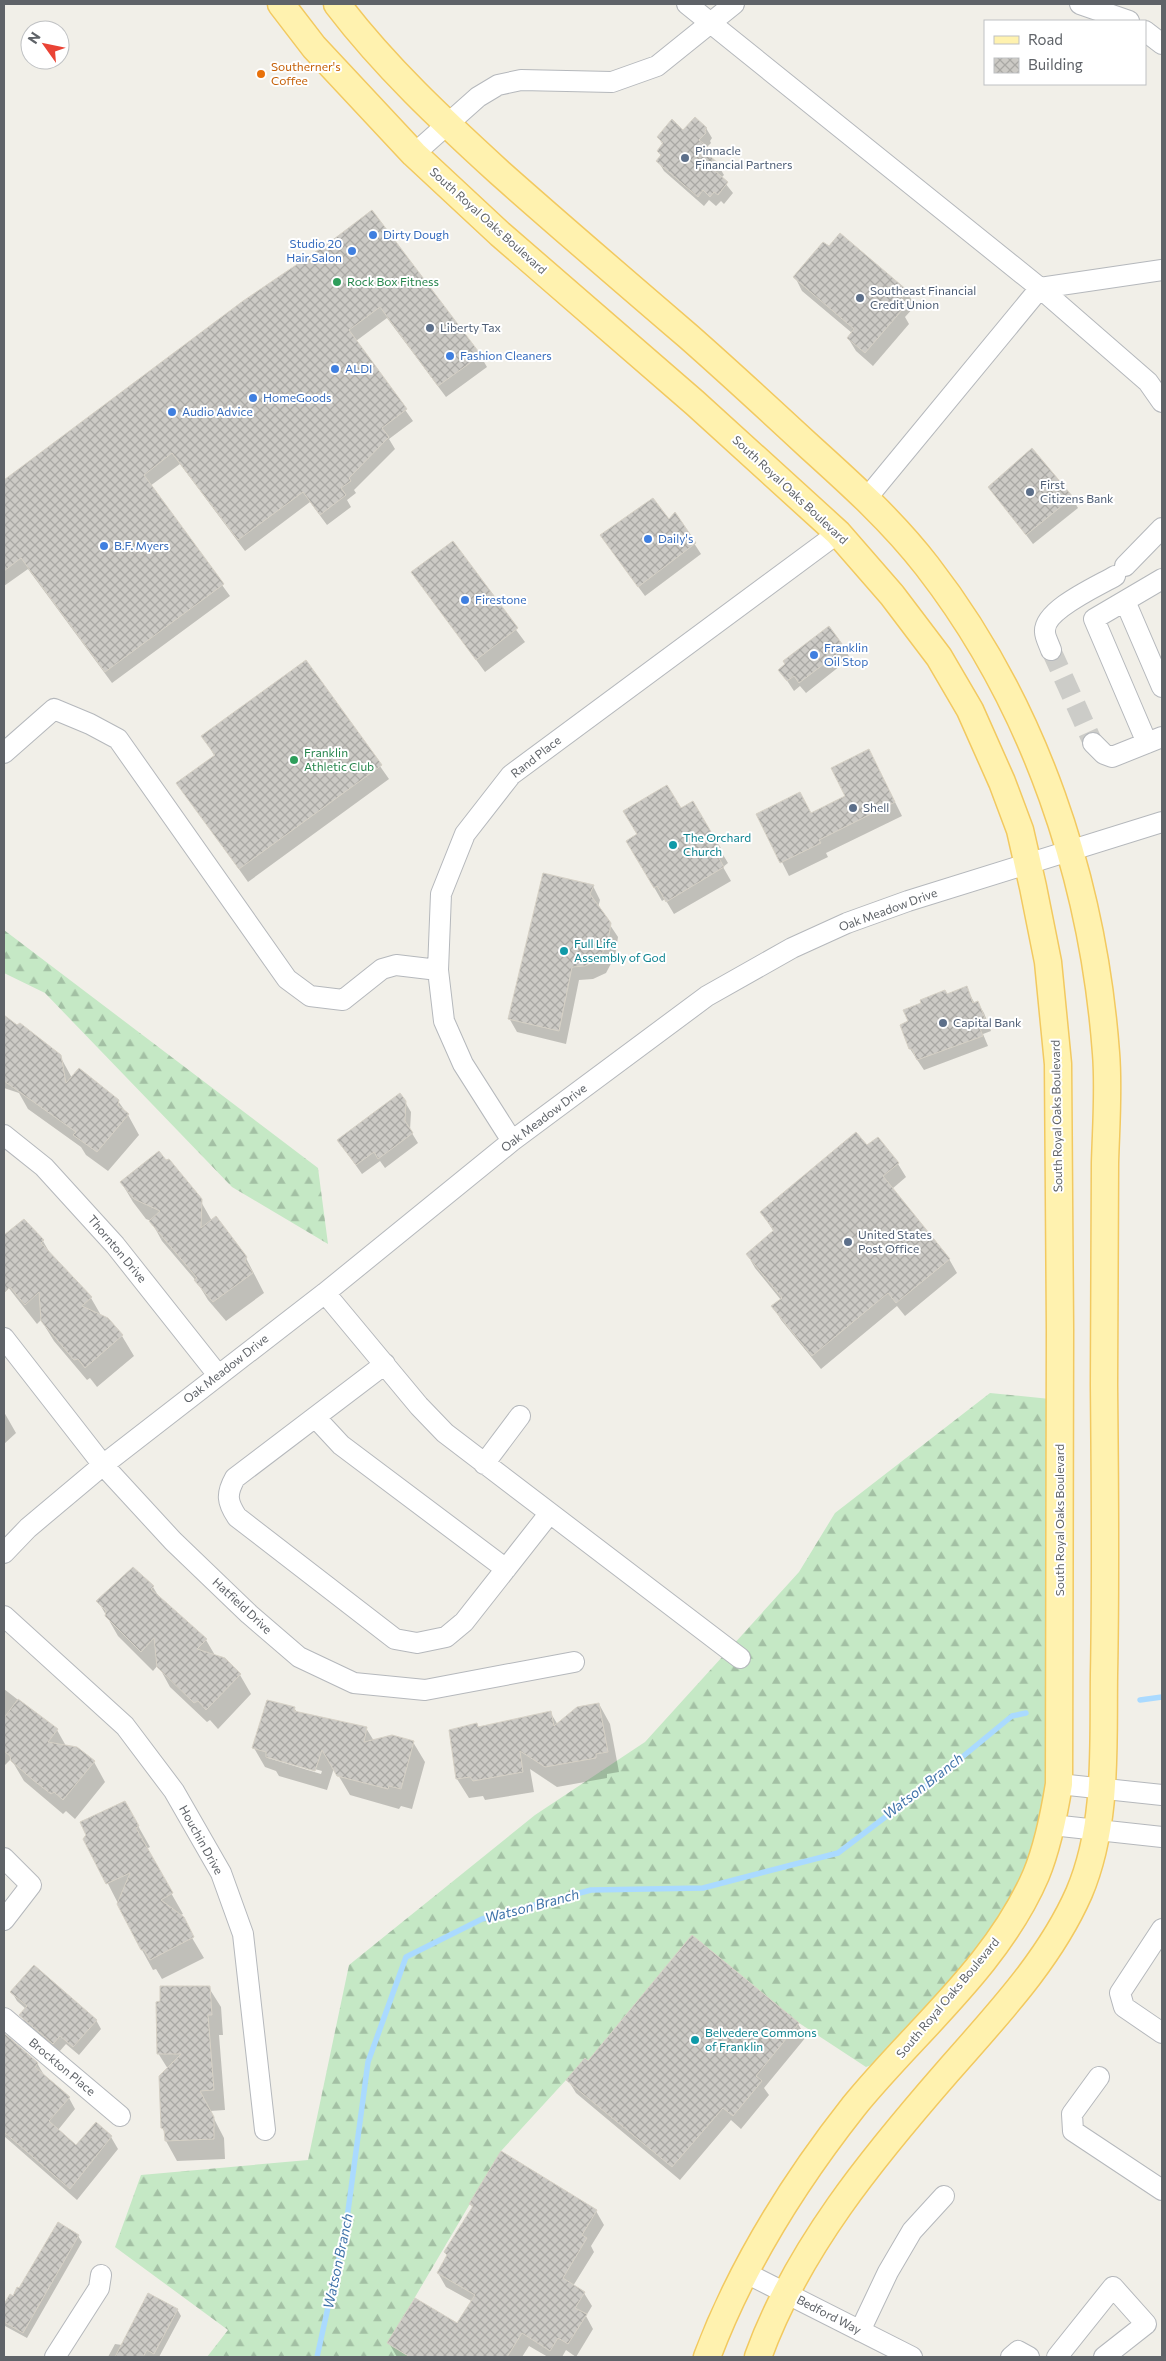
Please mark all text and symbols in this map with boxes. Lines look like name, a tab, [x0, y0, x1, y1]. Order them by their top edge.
north arrow	[20, 20, 70, 70]
legend	[984, 20, 1146, 85]
text: N	[24, 29, 44, 47]
text: Road	[1028, 30, 1063, 48]
text: Building	[1028, 55, 1083, 73]
place label: Southerner's Coffee	[271, 59, 341, 87]
marker: Southerner's Coffee	[255, 68, 267, 80]
place label: Pinnacle Financial Partners	[695, 143, 792, 171]
marker: Pinnacle Financial Partners	[679, 152, 691, 164]
street label: South Royal Oaks Boulevard	[427, 164, 550, 276]
place label: Dirty Dough	[383, 227, 449, 241]
marker: Dirty Dough	[367, 229, 379, 241]
place label: Studio 20 Hair Salon	[286, 236, 342, 264]
marker: Studio 20 Hair Salon	[346, 245, 358, 257]
place label: Rock Box Fitness	[347, 274, 439, 288]
marker: Rock Box Fitness	[331, 276, 343, 288]
place label: Southeast Financial Credit Union	[870, 283, 976, 311]
marker: Southeast Financial Credit Union	[854, 292, 866, 304]
place label: Liberty Tax	[440, 320, 502, 334]
marker: Liberty Tax	[424, 322, 436, 334]
place label: Fashion Cleaners	[460, 348, 552, 362]
marker: Fashion Cleaners	[444, 350, 456, 362]
place label: ALDI	[345, 361, 372, 375]
marker: ALDI	[329, 363, 341, 375]
place label: HomeGoods	[263, 390, 332, 404]
marker: HomeGoods	[247, 392, 259, 404]
place label: Audio Advice	[182, 404, 253, 418]
marker: Audio Advice	[166, 406, 178, 418]
street label: South Royal Oaks Boulevard	[730, 432, 851, 546]
place label: First Citizens Bank	[1040, 477, 1114, 505]
marker: First Citizens Bank	[1024, 486, 1036, 498]
place label: Daily's	[658, 531, 693, 545]
marker: Daily's	[642, 533, 654, 545]
place label: B.F. Myers	[114, 538, 169, 552]
marker: B.F. Myers	[98, 540, 110, 552]
place label: Firestone	[475, 592, 527, 606]
marker: Firestone	[459, 594, 471, 606]
place label: Franklin Oil Stop	[824, 640, 868, 668]
marker: Franklin Oil Stop	[808, 649, 820, 661]
street label: Rand Place	[508, 732, 563, 780]
place label: Franklin Athletic Club	[304, 745, 374, 773]
marker: Franklin Athletic Club	[288, 754, 300, 766]
place label: Shell	[863, 800, 889, 814]
marker: Shell	[847, 802, 859, 814]
place label: The Orchard Church	[683, 830, 751, 858]
marker: The Orchard Church	[667, 839, 679, 851]
street label: Oak Meadow Drive	[837, 885, 939, 933]
place label: Full Life Assembly of God	[574, 936, 666, 964]
marker: Full Life Assembly of God	[558, 945, 570, 957]
place label: Capital Bank	[953, 1015, 1022, 1029]
marker: Capital Bank	[937, 1017, 949, 1029]
street label: South Royal Oaks Boulevard	[1048, 1040, 1064, 1192]
street label: Oak Meadow Drive	[498, 1080, 589, 1154]
street label: Thornton Drive	[86, 1212, 150, 1285]
place label: United States Post Office	[858, 1227, 932, 1255]
marker: United States Post Office	[842, 1236, 854, 1248]
street label: Oak Meadow Drive	[180, 1331, 271, 1406]
street label: South Royal Oaks Boulevard	[1052, 1444, 1066, 1596]
street label: Hatfield Drive	[210, 1574, 275, 1636]
water label: Watson Branch	[879, 1749, 966, 1822]
street label: Houchin Drive	[177, 1802, 227, 1877]
water label: Watson Branch	[483, 1885, 581, 1926]
street label: South Royal Oaks Boulevard	[893, 1934, 1002, 2060]
place label: Belvedere Commons of Franklin	[705, 2025, 817, 2053]
street label: Brockton Place	[27, 2034, 99, 2098]
marker: Belvedere Commons of Franklin	[689, 2034, 701, 2046]
water label: Watson Branch	[319, 2212, 356, 2310]
street label: Bedford Way	[795, 2292, 864, 2336]

